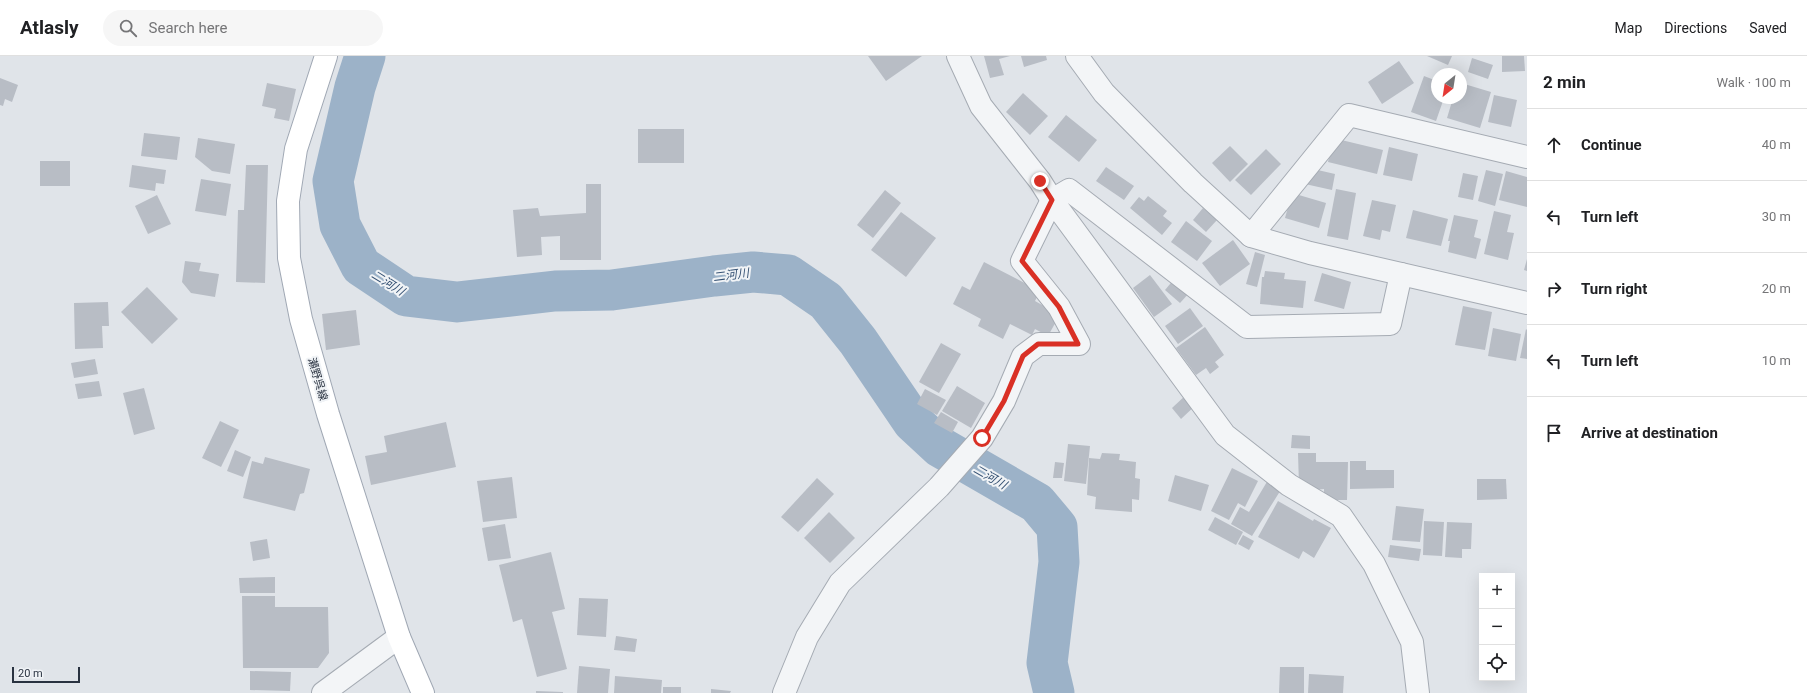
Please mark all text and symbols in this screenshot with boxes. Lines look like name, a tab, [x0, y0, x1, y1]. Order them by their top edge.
search box	[103, 10, 383, 46]
text: Atlasly	[20, 16, 79, 39]
icon: search	[117, 17, 139, 39]
text: Search here	[149, 19, 228, 37]
text: Map	[1615, 20, 1642, 36]
text: Directions	[1664, 20, 1727, 36]
text: Saved	[1749, 20, 1787, 36]
north arrow	[1431, 68, 1467, 104]
text: 2 min	[1543, 72, 1586, 92]
text: Walk · 100 m	[1716, 75, 1791, 90]
icon: ahead	[1543, 134, 1565, 156]
text: Continue	[1581, 136, 1642, 154]
text: 40 m	[1762, 137, 1791, 152]
route end	[1031, 172, 1049, 190]
icon: left	[1543, 206, 1565, 228]
text: Turn left	[1581, 208, 1638, 226]
text: 30 m	[1762, 209, 1791, 224]
water label: 二河川	[712, 266, 752, 284]
water label: 二河川	[369, 268, 409, 300]
icon: right	[1543, 278, 1565, 300]
text: Turn right	[1581, 280, 1647, 298]
text: 20 m	[1762, 281, 1791, 296]
icon: left	[1543, 350, 1565, 372]
text: Turn left	[1581, 352, 1638, 370]
text: 10 m	[1762, 353, 1791, 368]
street label: 瀬野呉線	[305, 356, 330, 402]
icon: arrive	[1543, 422, 1565, 444]
text: Arrive at destination	[1581, 424, 1718, 442]
route start	[973, 429, 991, 447]
water label: 二河川	[971, 462, 1011, 493]
map controls	[1479, 573, 1515, 681]
button: +	[1479, 573, 1515, 609]
button: −	[1479, 609, 1515, 645]
button: locate	[1479, 645, 1515, 681]
scale bar	[12, 665, 80, 684]
text: 20 m	[18, 667, 43, 680]

